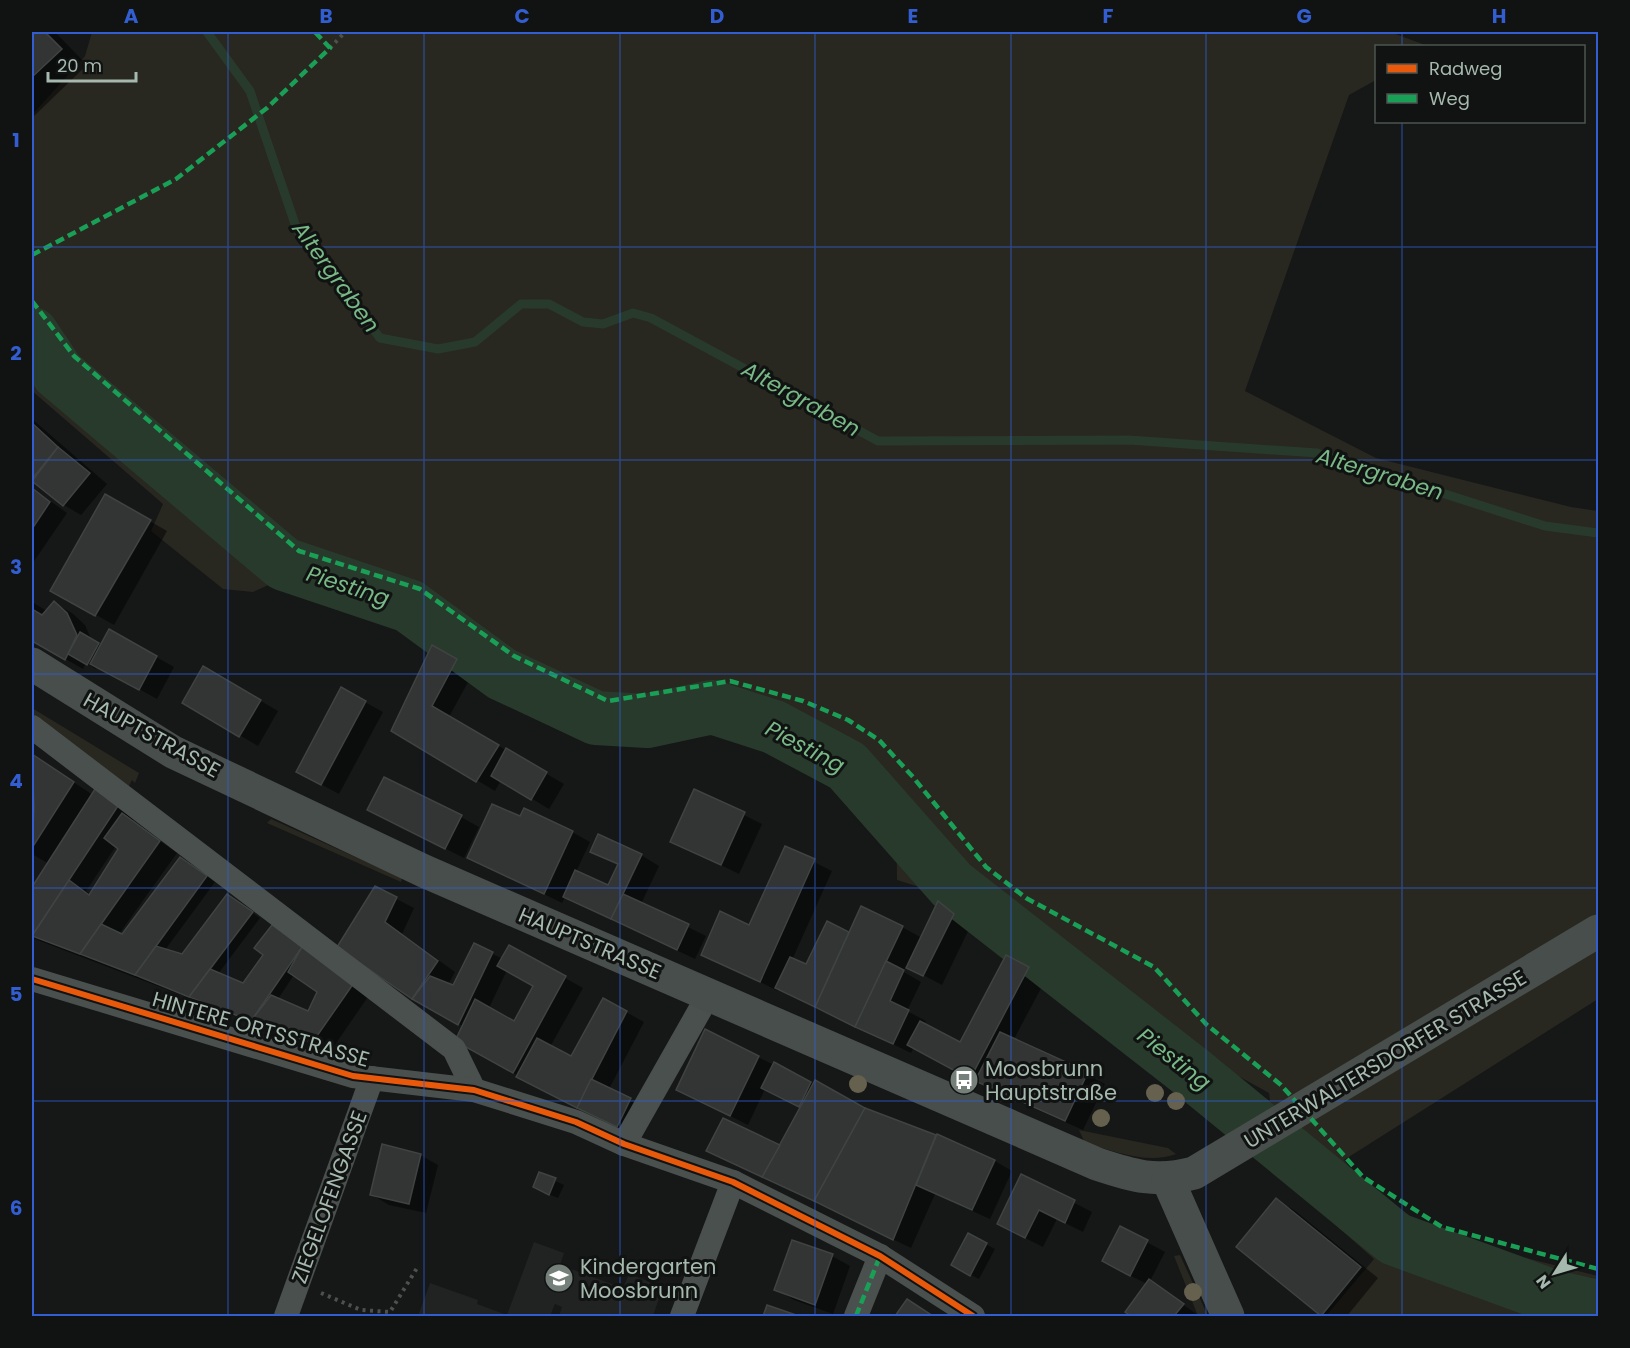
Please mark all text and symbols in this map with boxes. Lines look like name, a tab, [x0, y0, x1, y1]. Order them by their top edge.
text: A	[124, 2, 139, 30]
text: B	[319, 2, 333, 30]
text: C	[514, 2, 530, 30]
text: D	[710, 2, 724, 30]
text: E	[908, 2, 918, 30]
text: F	[1103, 2, 1114, 30]
text: G	[1296, 2, 1312, 30]
text: H	[1492, 2, 1506, 30]
scale bar	[48, 45, 136, 83]
legend	[1375, 45, 1585, 123]
text: 20 m	[57, 53, 102, 78]
text: Radweg	[1429, 56, 1502, 81]
text: Weg	[1429, 86, 1470, 111]
text: 1	[12, 126, 20, 154]
water label: Altergraben	[284, 214, 387, 339]
text: 2	[10, 339, 22, 367]
water label: Altergraben	[735, 353, 866, 444]
water label: Altergraben	[1312, 440, 1447, 508]
text: 3	[10, 553, 22, 581]
water label: Piesting	[302, 558, 394, 614]
street label: HAUPTSTRASSE	[78, 685, 226, 785]
water label: Piesting	[760, 713, 850, 781]
text: 4	[9, 767, 23, 795]
street label: HAUPTSTRASSE	[514, 900, 666, 986]
street label: UNTERWALTERSDORFER STRASSE	[1238, 963, 1532, 1155]
text: 5	[10, 980, 23, 1008]
street label: HINTERE ORTSSTRASSE	[149, 984, 373, 1074]
water label: Piesting	[1131, 1020, 1217, 1098]
place label: Moosbrunn Hauptstraße	[985, 1054, 1117, 1107]
bus stop icon: Moosbrunn Hauptstraße	[948, 1064, 980, 1096]
street label: ZIEGELOFENGASSE	[284, 1107, 374, 1287]
text: 6	[10, 1194, 22, 1222]
north arrow	[1525, 1243, 1585, 1303]
place label: Kindergarten Moosbrunn	[580, 1252, 717, 1305]
school or university icon: Kindergarten Moosbrunn	[543, 1262, 575, 1294]
text: N	[1531, 1270, 1556, 1293]

